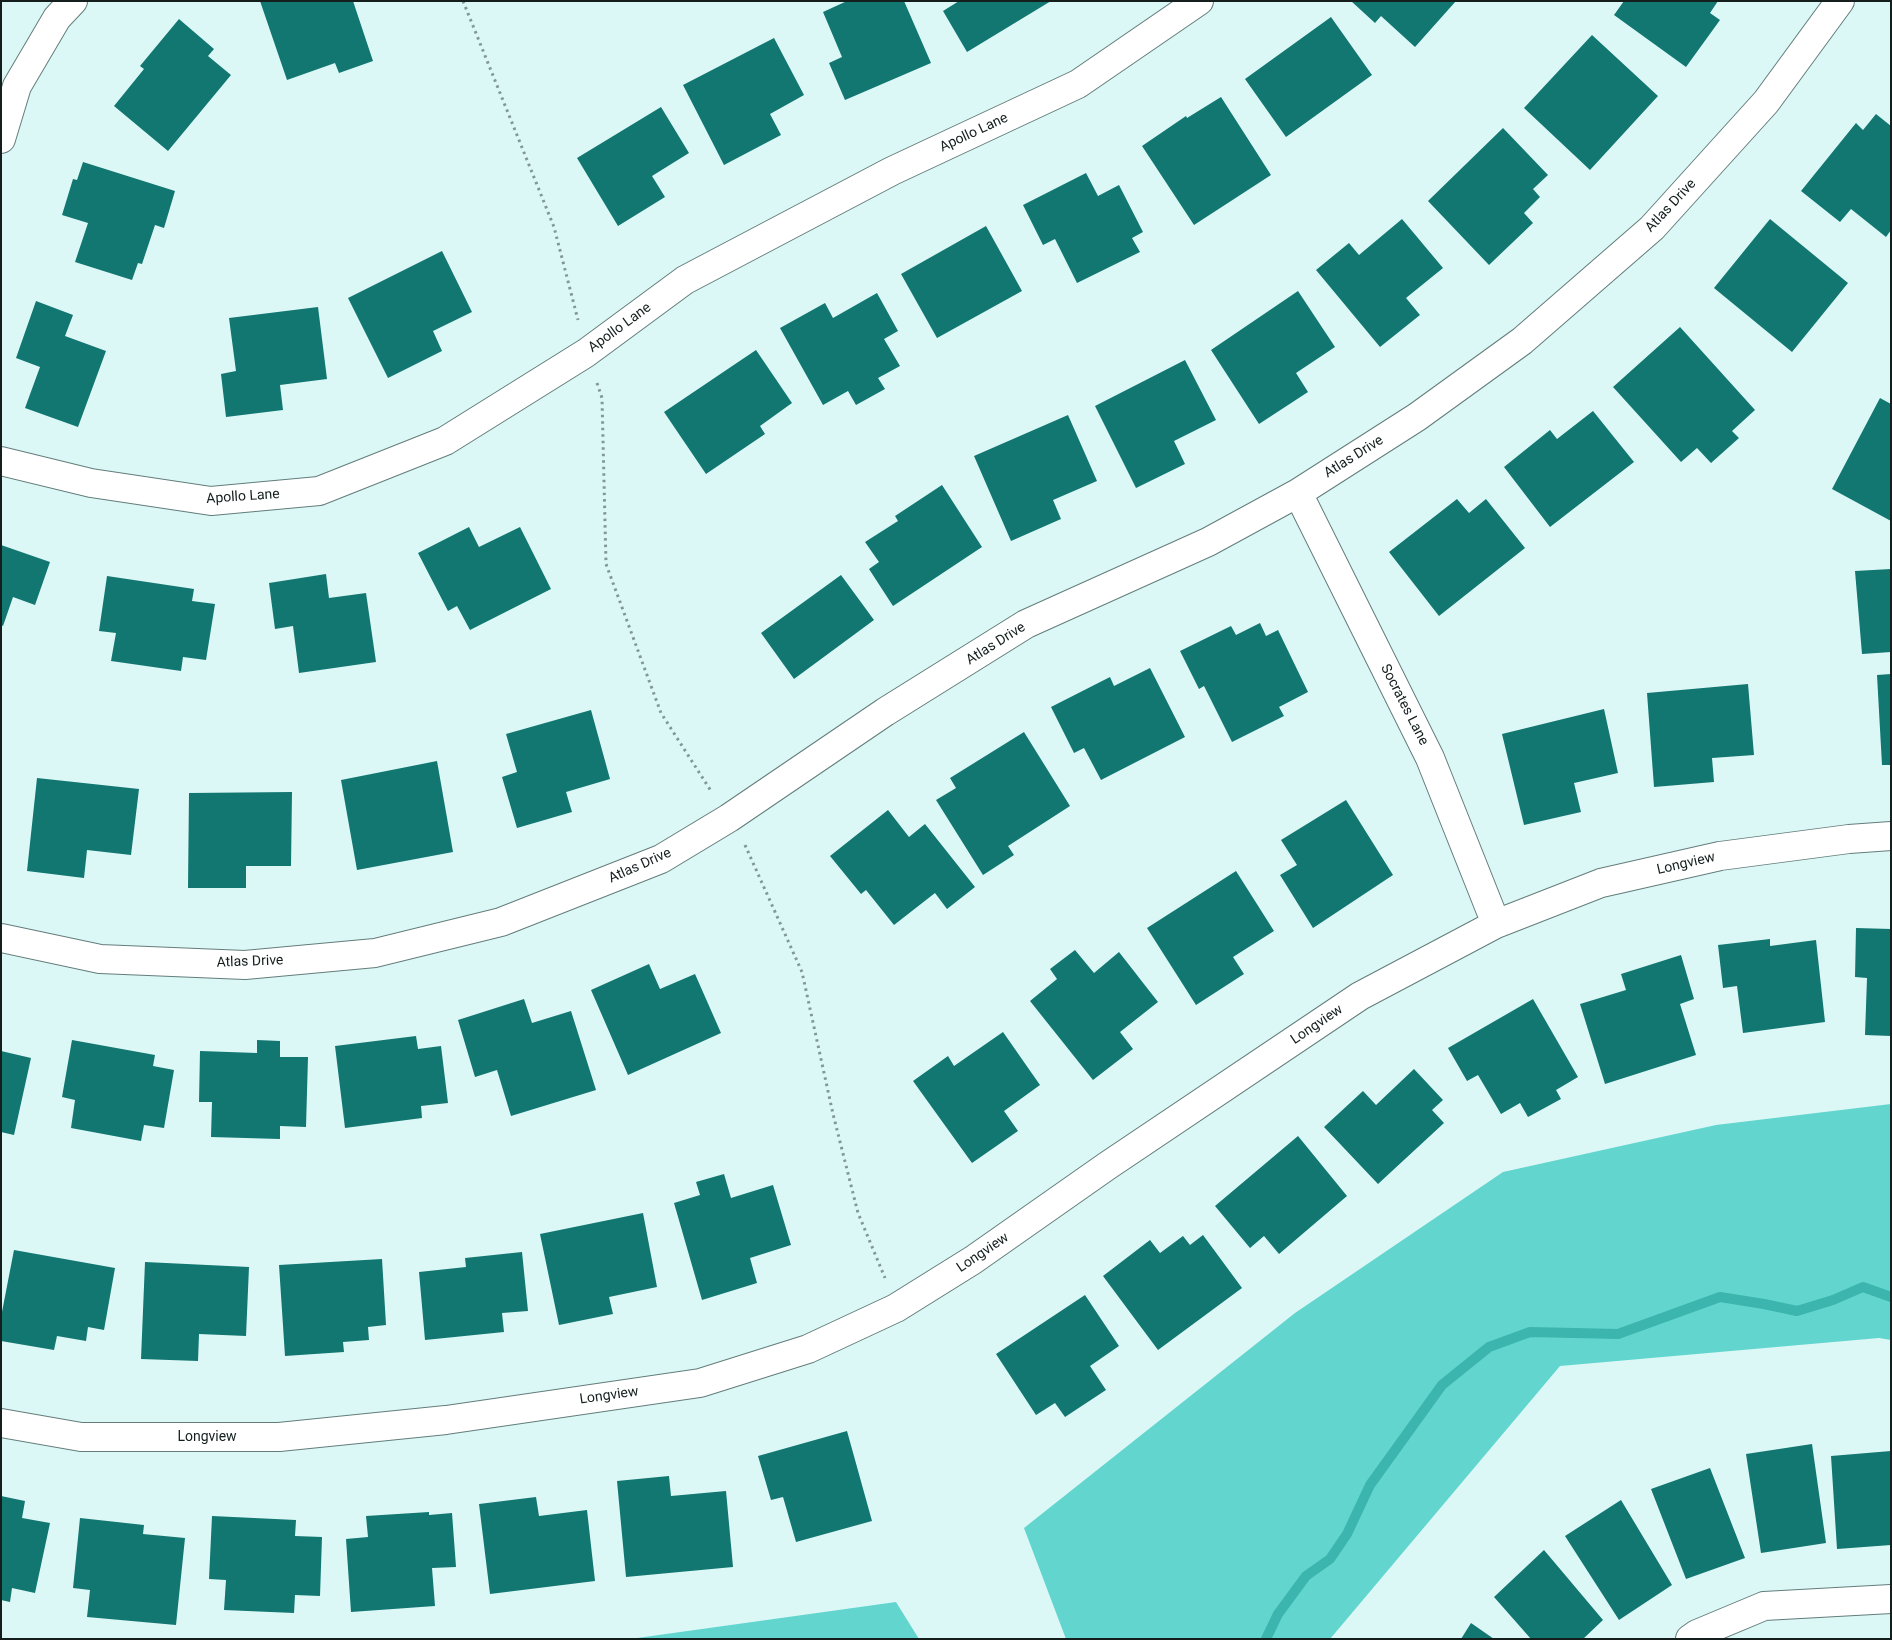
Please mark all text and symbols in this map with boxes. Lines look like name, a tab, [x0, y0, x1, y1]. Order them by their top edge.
street label: Apollo Lane	[937, 110, 1011, 156]
street label: Atlas Drive	[1642, 176, 1700, 236]
street label: Apollo Lane	[585, 300, 655, 356]
street label: Atlas Drive	[1321, 432, 1387, 482]
street label: Apollo Lane	[206, 486, 280, 508]
street label: Atlas Drive	[963, 619, 1029, 669]
street label: Socrates Lane	[1376, 662, 1432, 748]
street label: Atlas Drive	[606, 845, 674, 887]
street label: Longview	[1655, 849, 1717, 879]
street label: Atlas Drive	[216, 952, 284, 972]
street label: Longview	[1288, 1001, 1346, 1049]
street label: Longview	[954, 1229, 1012, 1277]
street label: Longview	[578, 1384, 640, 1408]
street label: Longview	[177, 1429, 237, 1445]

